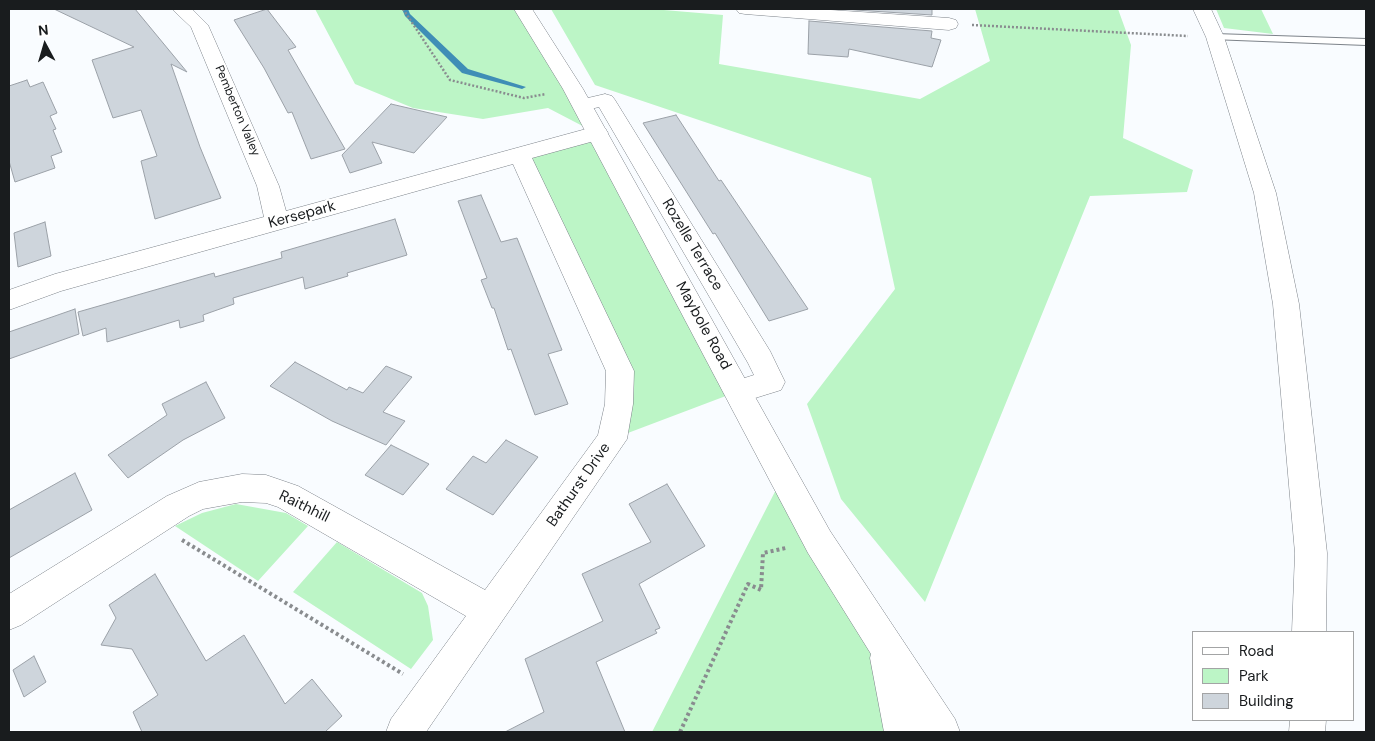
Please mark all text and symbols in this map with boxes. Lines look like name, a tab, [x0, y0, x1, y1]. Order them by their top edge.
north arrow	[20, 20, 70, 70]
text: N	[37, 21, 49, 40]
street label: Pemberton Valley	[211, 63, 263, 159]
street label: Rozelle Terrace	[658, 196, 726, 294]
street label: Kersepark	[266, 197, 338, 233]
street label: Maybole Road	[671, 279, 735, 373]
street label: Bathurst Drive	[543, 440, 615, 530]
street label: Raithhill	[276, 487, 332, 527]
legend	[1192, 631, 1355, 721]
text: Road	[1239, 641, 1274, 661]
text: Park	[1239, 666, 1269, 686]
text: Building	[1239, 691, 1294, 711]

